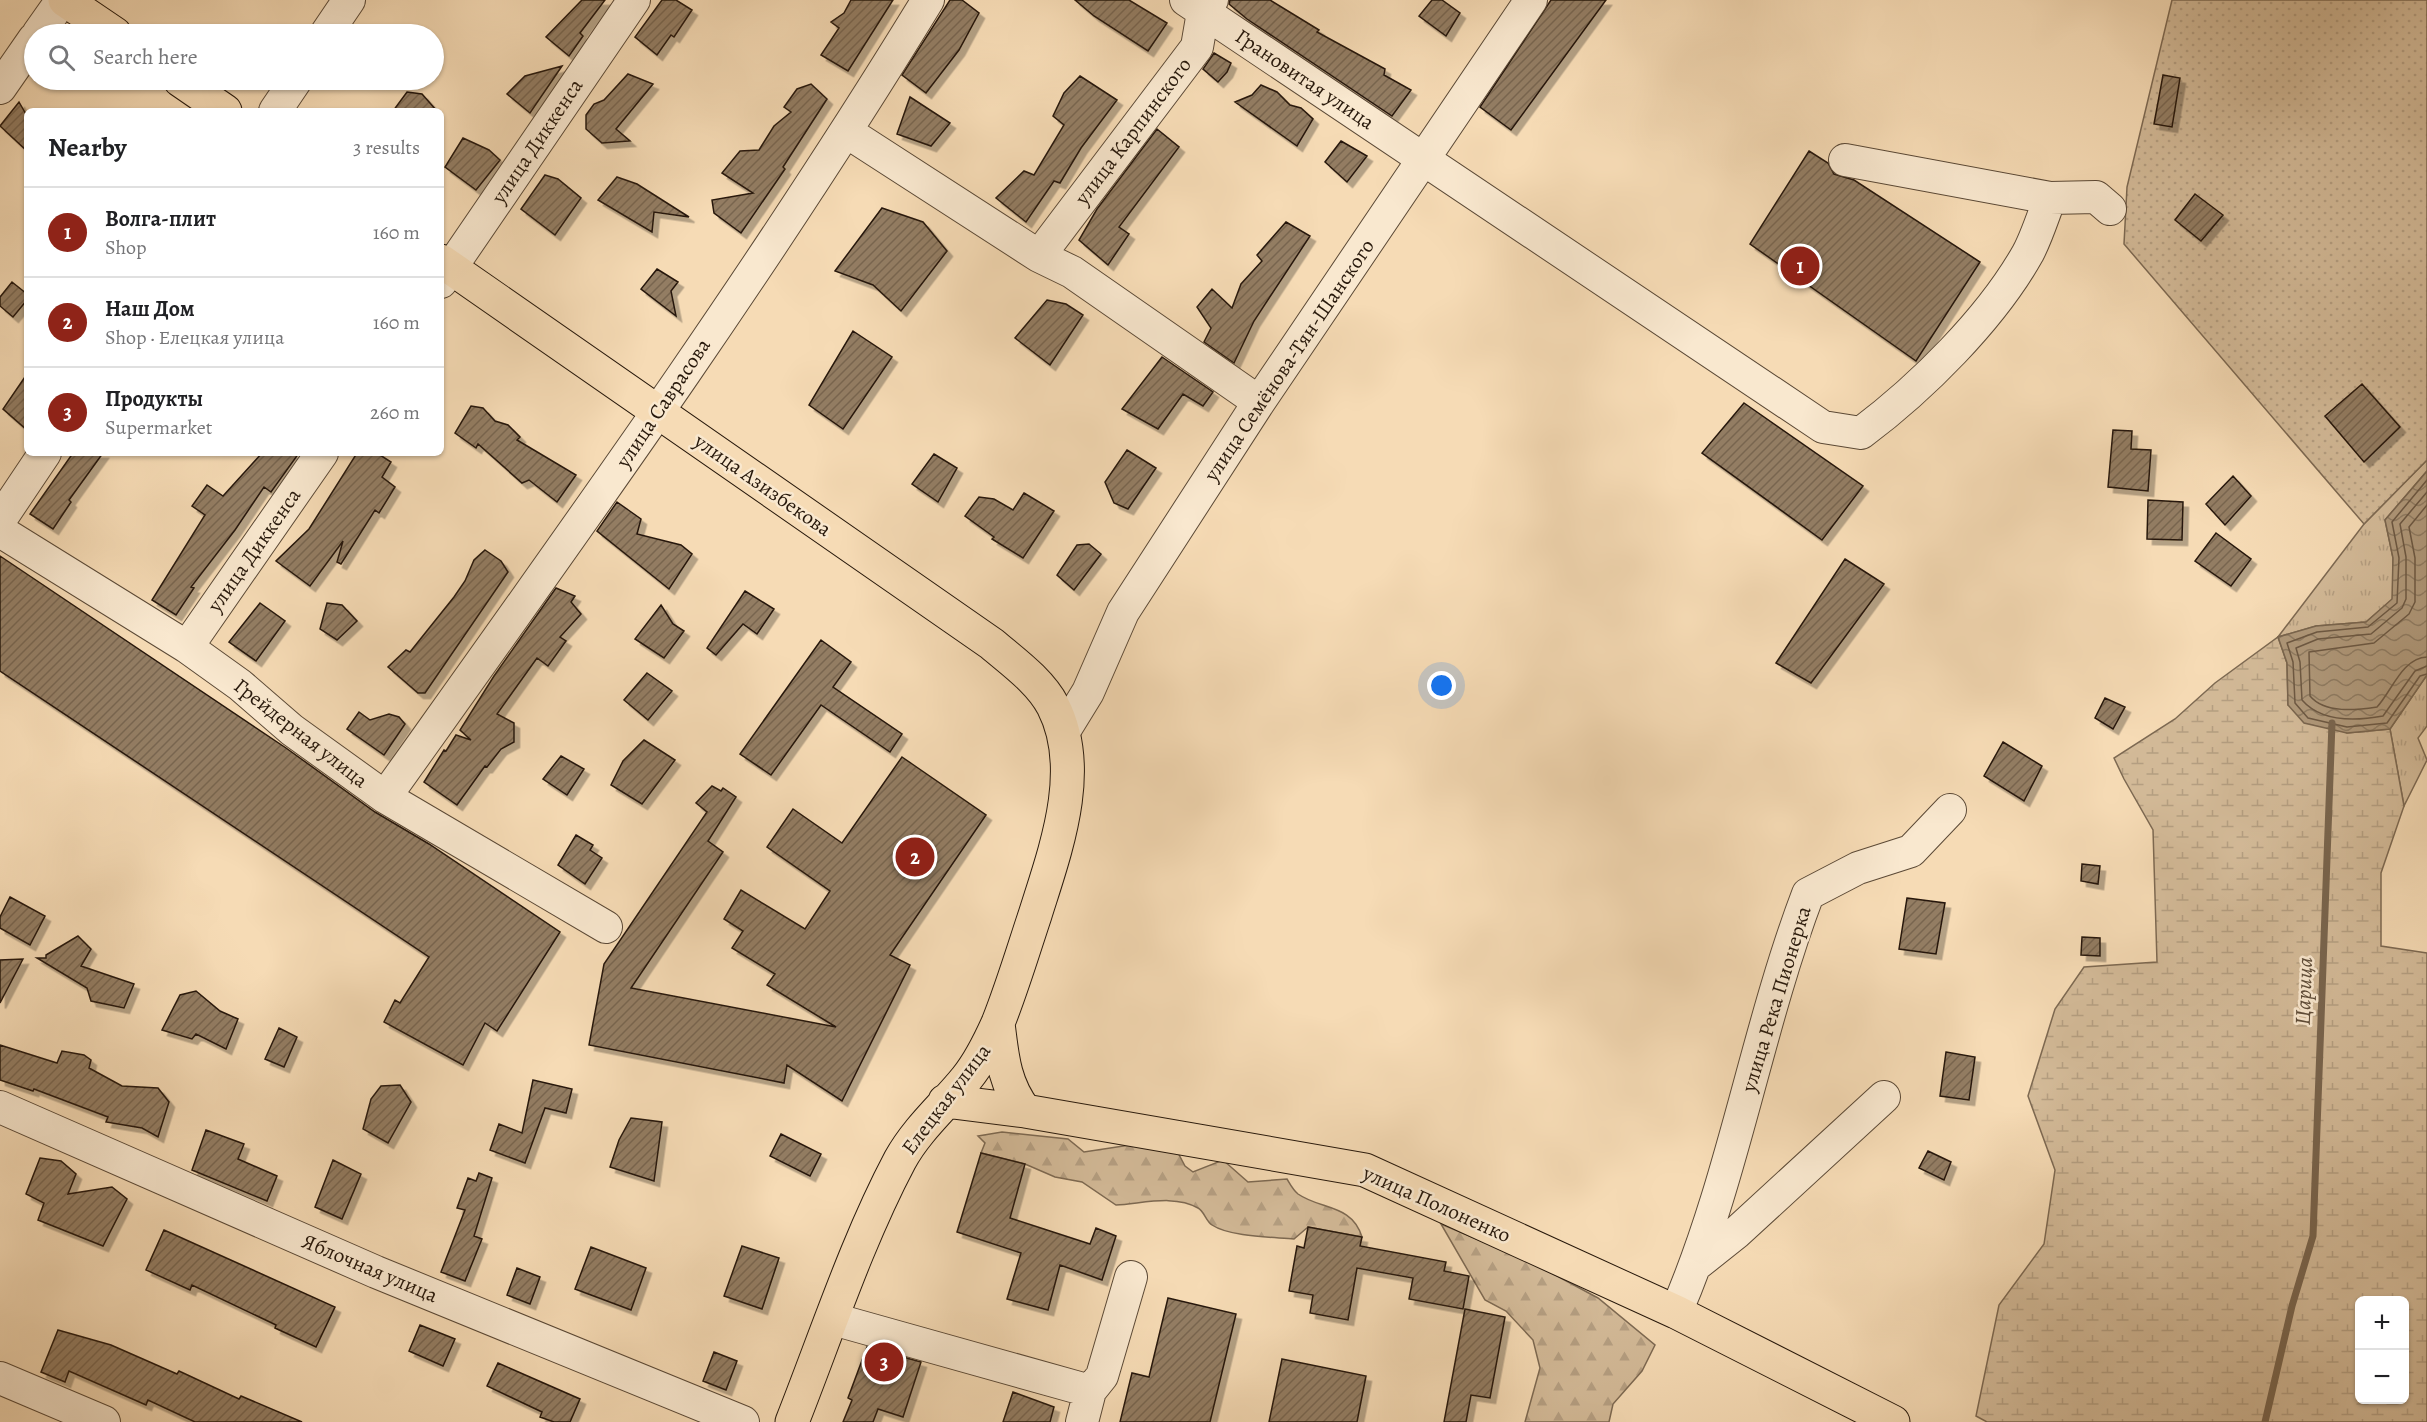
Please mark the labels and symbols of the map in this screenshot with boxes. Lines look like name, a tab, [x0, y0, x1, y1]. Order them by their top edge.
street label: Грановитая улица	[1230, 22, 1380, 136]
street label: улица Карпинского	[1068, 52, 1198, 211]
street label: улица Диккенса	[484, 73, 589, 210]
street label: улица Семёнова-Тян-Шанского	[1197, 233, 1381, 488]
pin: 1	[1780, 244, 1820, 288]
street label: улица Саврасова	[609, 333, 717, 474]
street label: улица Азизбекова	[688, 427, 838, 543]
street label: улица Диккенса	[200, 482, 307, 618]
your location	[1427, 671, 1456, 700]
street label: Грейдерная улица	[228, 672, 374, 794]
pin: 2	[896, 834, 934, 880]
street label: улица Река Пионерка	[1734, 902, 1818, 1096]
water label: Царица	[2288, 956, 2320, 1026]
street label: Елецкая улица	[895, 1038, 997, 1160]
street label: улица Полоненко	[1358, 1158, 1515, 1249]
street label: Яблочная улица	[298, 1227, 442, 1309]
pin: 3	[864, 1340, 904, 1384]

